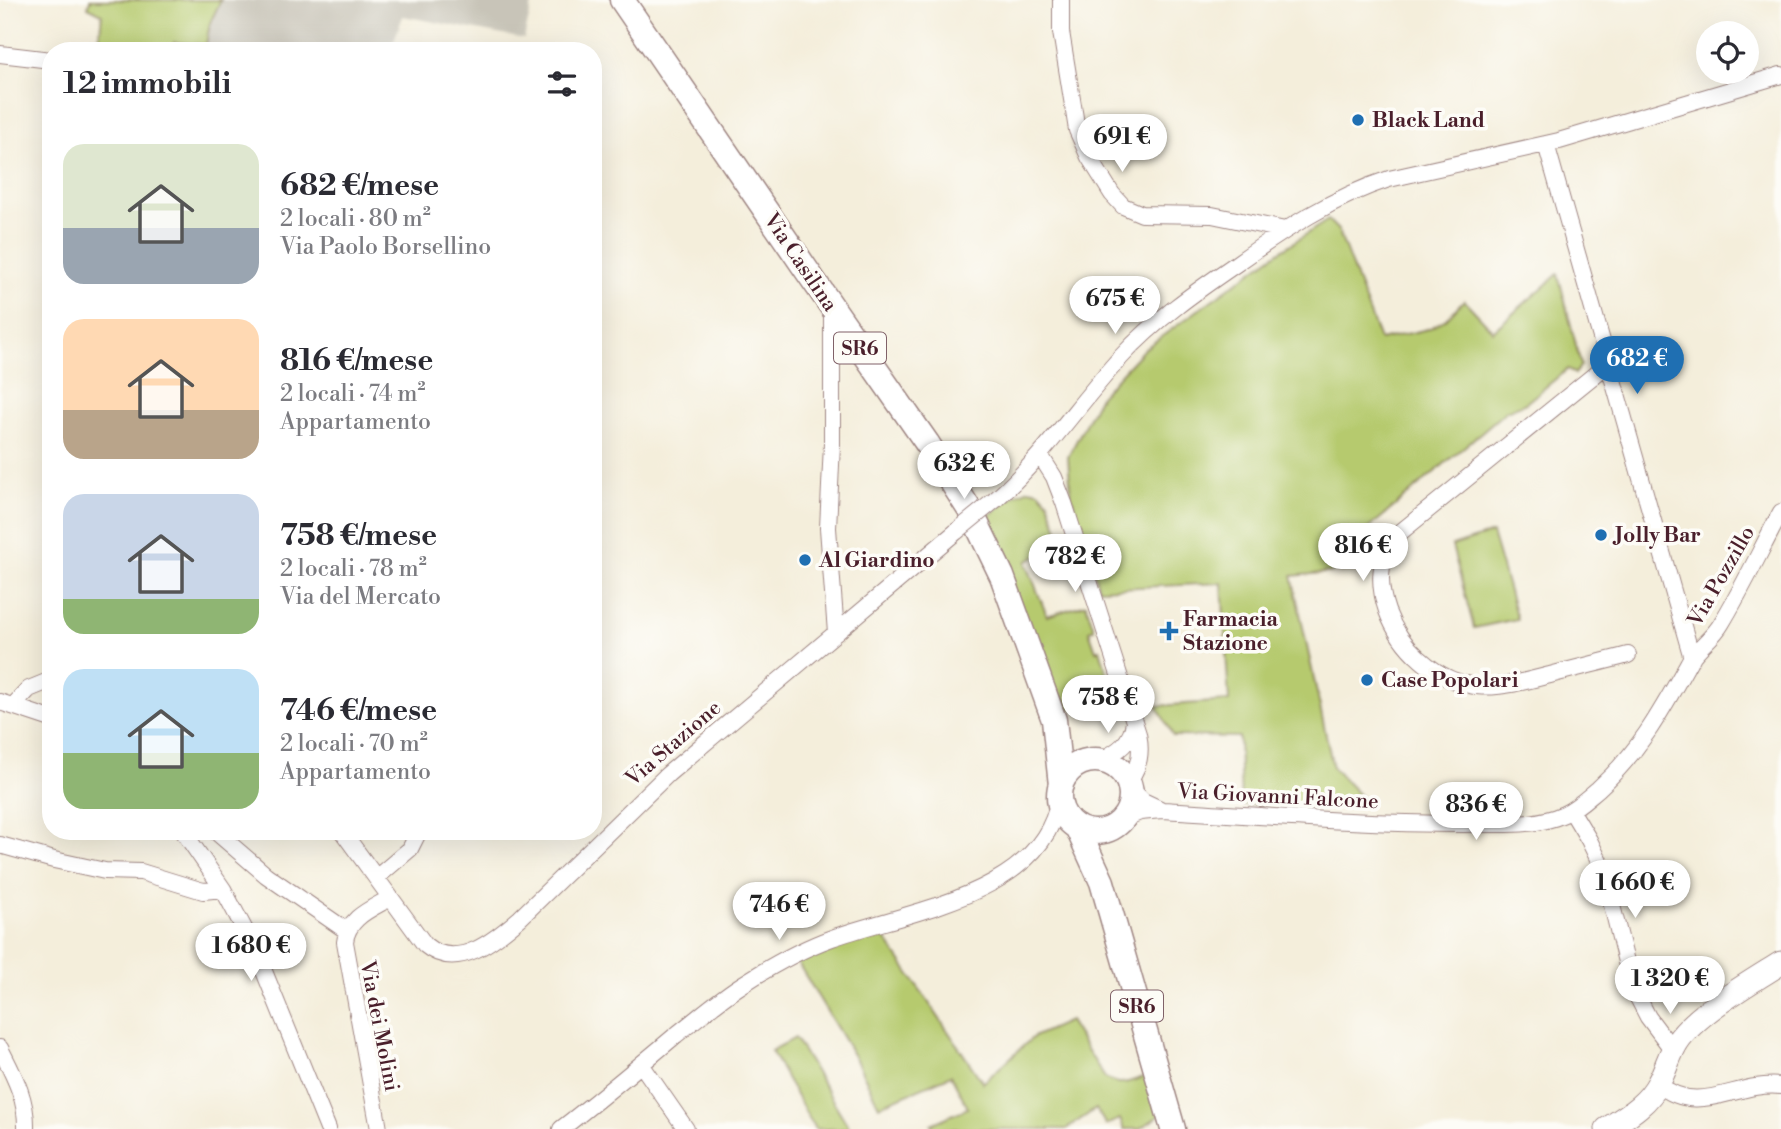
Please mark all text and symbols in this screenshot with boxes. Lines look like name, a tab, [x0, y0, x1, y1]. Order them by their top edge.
map controls	[1696, 21, 1759, 84]
button: locate	[1696, 21, 1759, 84]
text: 12 immobili	[63, 65, 231, 103]
icon: filters	[543, 65, 581, 103]
place label: Black Land	[1372, 108, 1485, 134]
marker: Black Land	[1350, 112, 1366, 128]
pin: 691 €	[1073, 114, 1171, 174]
text: 691 €	[1093, 123, 1151, 151]
text: 682 €/mese	[280, 167, 439, 205]
icon: home	[119, 172, 203, 256]
text: 2 locali · 80 m²	[280, 205, 431, 233]
street label: Via Casilina	[757, 208, 843, 317]
text: Via Paolo Borsellino	[280, 233, 491, 261]
pin: 675 €	[1066, 276, 1164, 336]
text: 675 €	[1085, 285, 1145, 313]
road number: SR6	[834, 332, 886, 364]
pin: 682 €	[1588, 336, 1686, 396]
text: 816 €/mese	[280, 342, 433, 380]
text: 682 €	[1606, 345, 1668, 373]
icon: home	[119, 347, 203, 431]
text: 2 locali · 74 m²	[280, 380, 425, 408]
text: Appartamento	[280, 408, 431, 436]
pin: 632 €	[915, 442, 1013, 501]
text: 632 €	[933, 450, 995, 478]
text: 758 €/mese	[280, 517, 437, 555]
icon: home	[119, 522, 203, 606]
street label: Via Pozzillo	[1682, 522, 1761, 632]
place label: Jolly Bar	[1612, 523, 1701, 549]
pin: 816 €	[1314, 524, 1412, 583]
marker: Jolly Bar	[1593, 527, 1609, 543]
text: 816 €	[1334, 532, 1392, 560]
pin: 782 €	[1026, 534, 1124, 594]
text: 782 €	[1045, 543, 1105, 571]
place label: Al Giardino	[818, 548, 935, 574]
marker: Al Giardino	[797, 552, 813, 568]
text: 2 locali · 78 m²	[280, 555, 427, 583]
text: Via del Mercato	[280, 583, 441, 611]
place label: Farmacia Stazione	[1183, 607, 1278, 657]
marker: Farmacia Stazione	[1161, 623, 1177, 639]
place label: Case Popolari	[1381, 668, 1519, 694]
marker: Case Popolari	[1359, 672, 1375, 688]
pin: 758 €	[1059, 676, 1157, 735]
text: 758 €	[1078, 684, 1138, 712]
text: 746 €/mese	[280, 692, 437, 730]
street label: Via Stazione	[620, 695, 727, 793]
icon: home	[119, 697, 203, 781]
text: 2 locali · 70 m²	[280, 730, 428, 758]
text: Appartamento	[280, 758, 431, 786]
street label: Via Giovanni Falcone	[1176, 779, 1379, 815]
pin: 836 €	[1427, 782, 1525, 842]
text: 836 €	[1445, 791, 1507, 819]
pin: 1 660 €	[1570, 860, 1700, 920]
text: 1 660 €	[1595, 869, 1675, 897]
pin: 746 €	[730, 883, 828, 942]
text: 746 €	[749, 891, 809, 919]
pin: 1 680 €	[186, 923, 316, 983]
text: 1 680 €	[211, 932, 291, 960]
pin: 1 320 €	[1605, 956, 1735, 1016]
street label: Via dei Molini	[353, 958, 404, 1094]
text: 1 320 €	[1631, 965, 1709, 993]
road number: SR6	[1111, 990, 1163, 1022]

